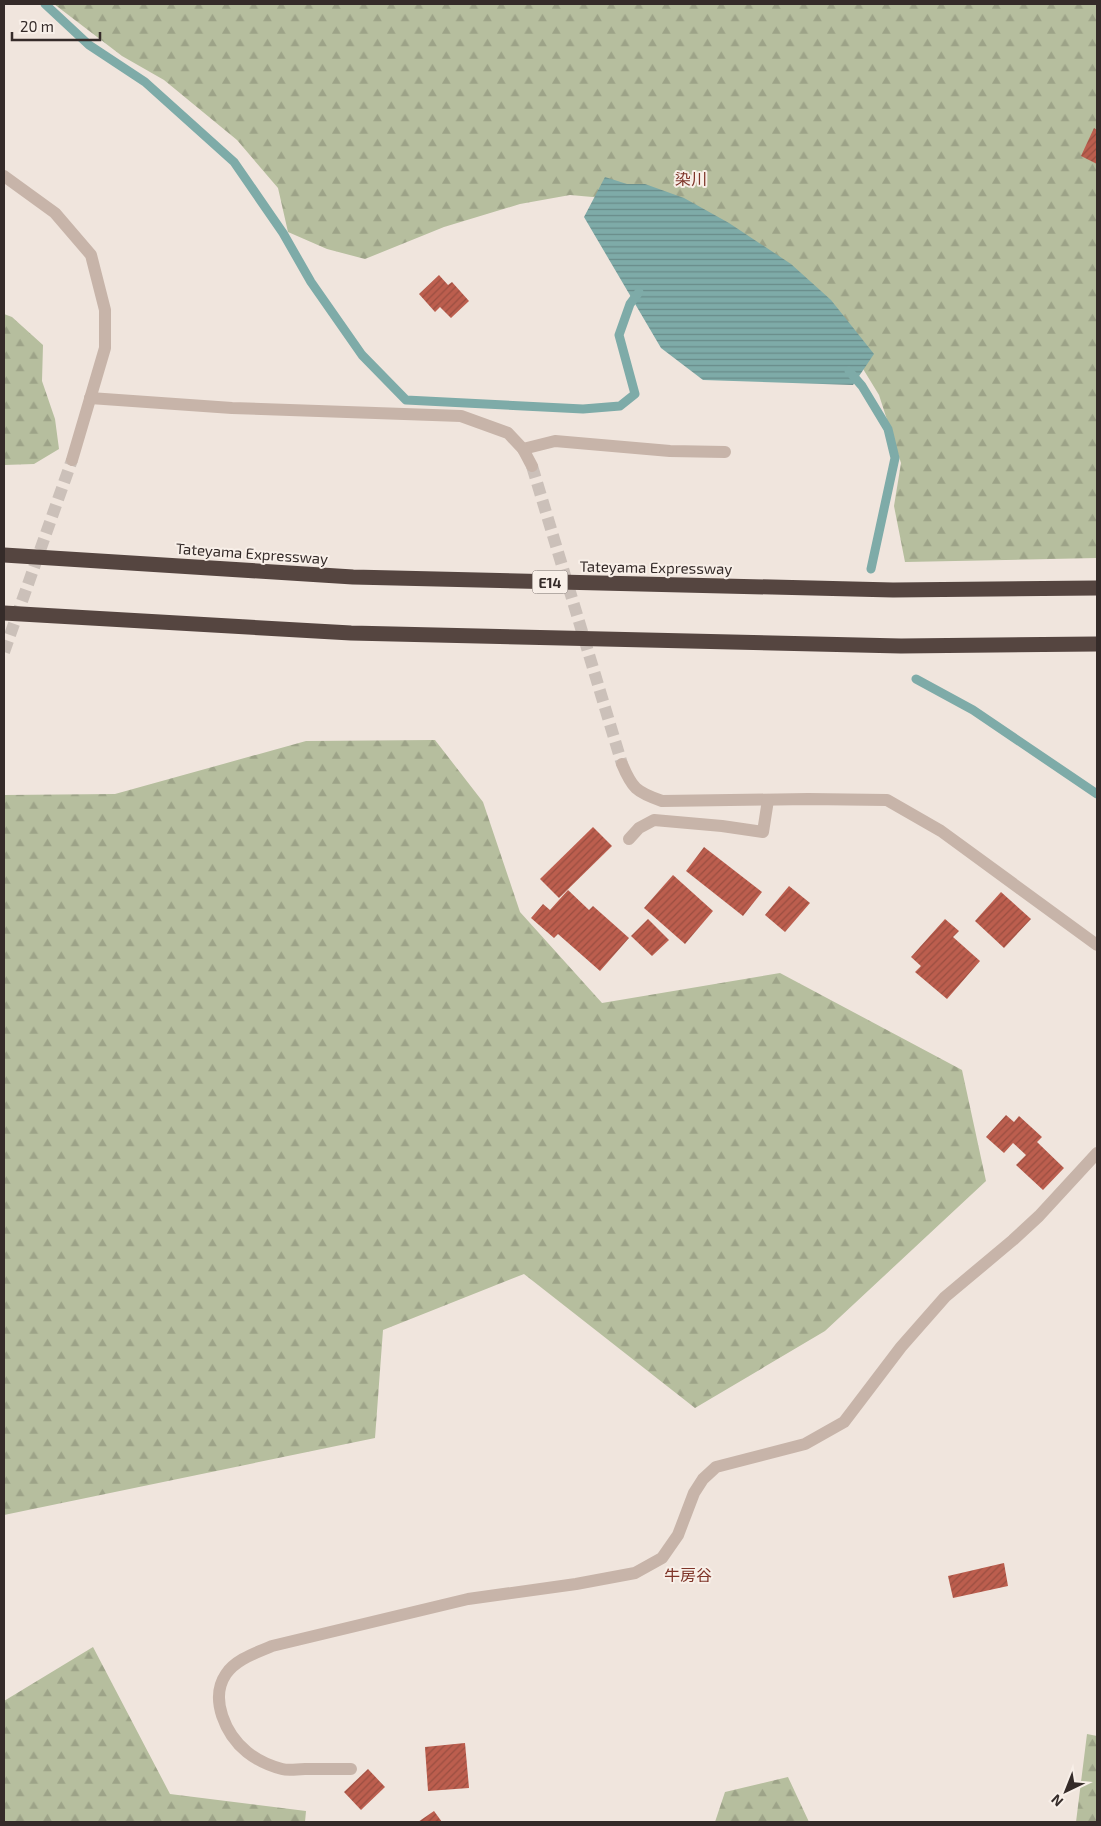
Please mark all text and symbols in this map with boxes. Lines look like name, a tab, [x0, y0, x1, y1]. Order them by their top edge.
scale bar	[12, 10, 100, 42]
text: 20 m	[20, 17, 54, 35]
district label: 染川	[675, 169, 707, 188]
street label: Tateyama Expressway	[175, 539, 329, 567]
street label: Tateyama Expressway	[580, 557, 733, 577]
road number: E14	[532, 570, 568, 594]
district label: 牛房谷	[664, 1565, 712, 1584]
north arrow	[1041, 1766, 1091, 1816]
text: N	[1047, 1791, 1066, 1811]

